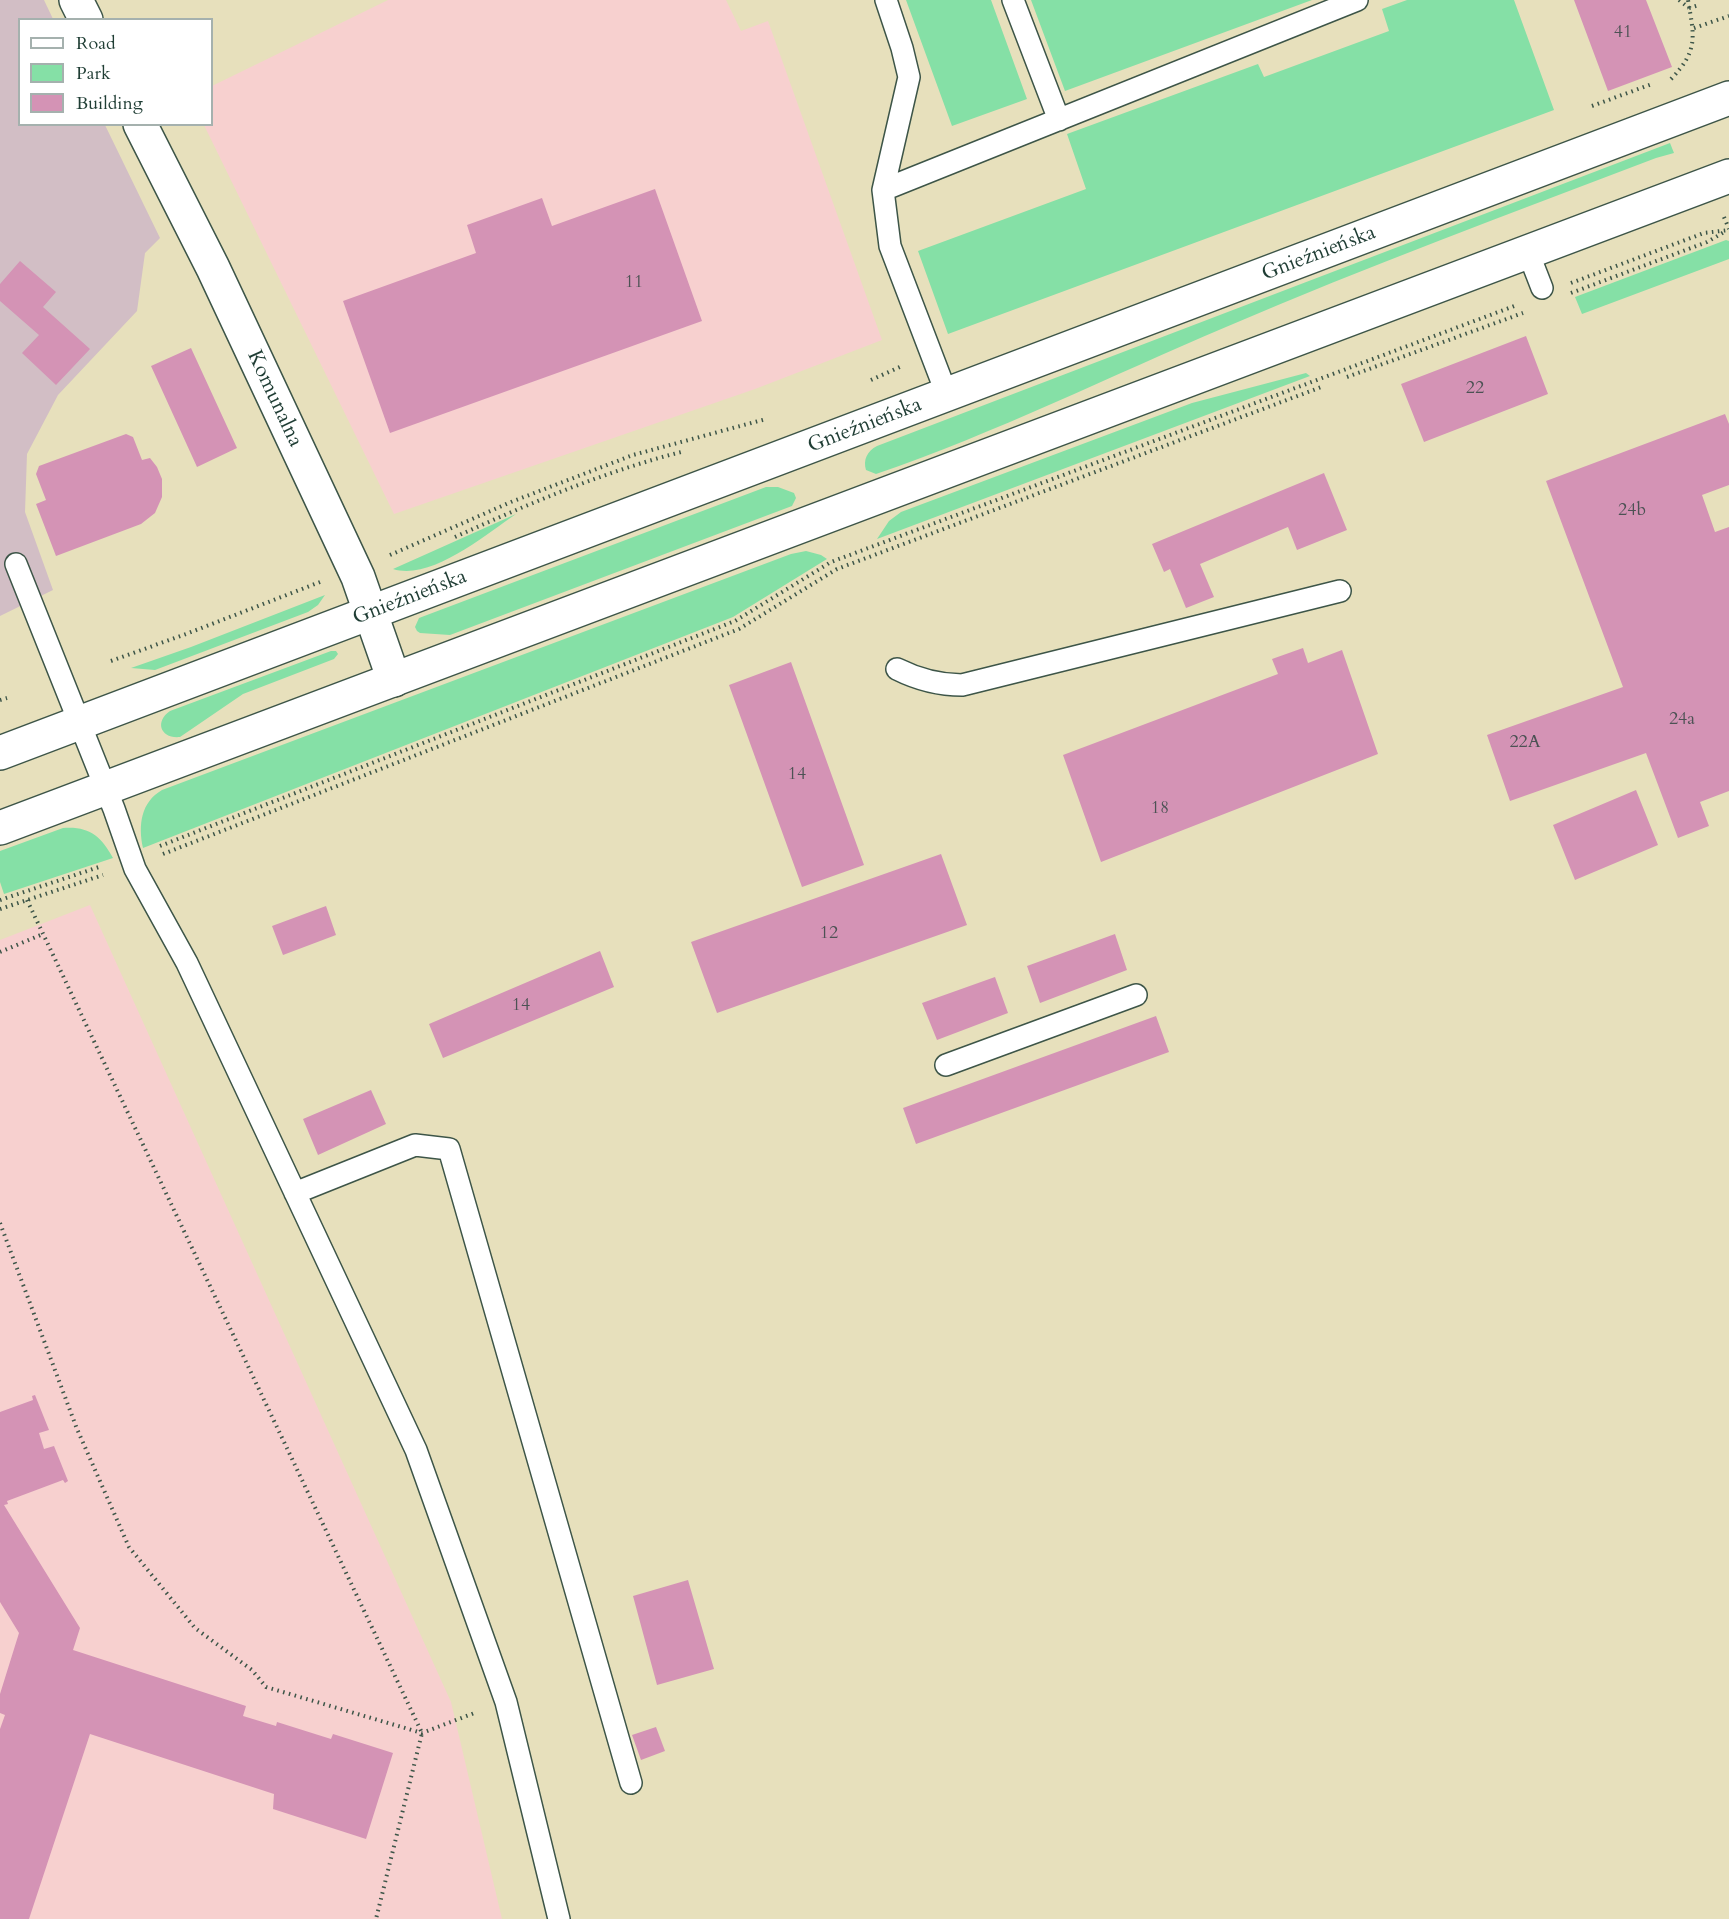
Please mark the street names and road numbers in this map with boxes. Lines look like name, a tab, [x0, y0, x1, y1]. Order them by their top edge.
street label: Gnieźnieńska	[1258, 221, 1380, 287]
street label: Komunalna	[241, 347, 307, 451]
street label: Gnieźnieńska	[804, 393, 926, 459]
street label: Gnieźnieńska	[349, 565, 471, 631]

